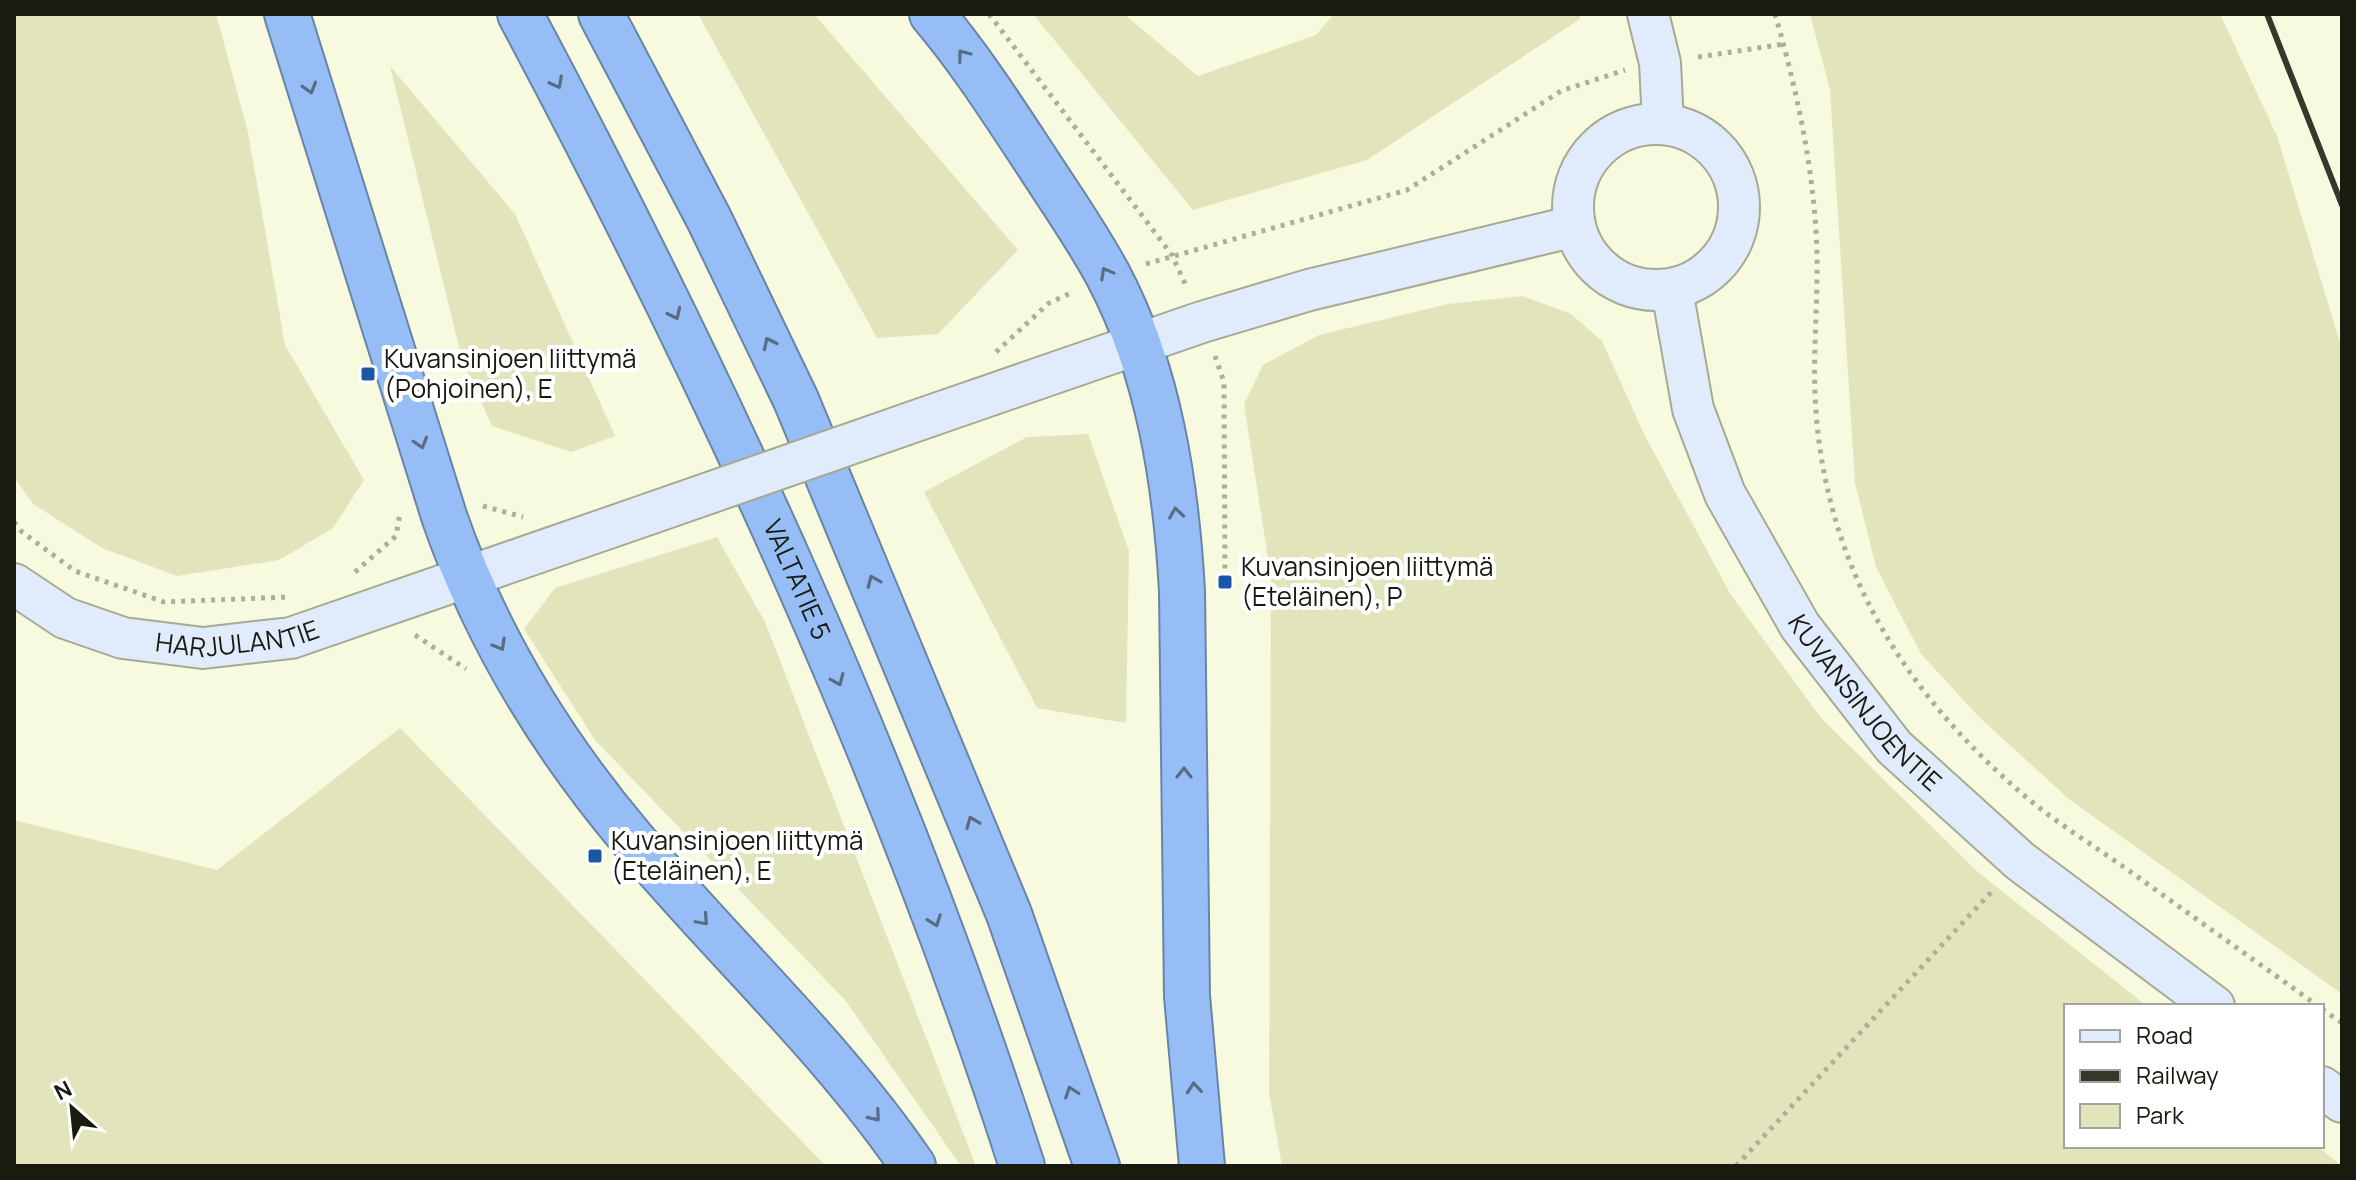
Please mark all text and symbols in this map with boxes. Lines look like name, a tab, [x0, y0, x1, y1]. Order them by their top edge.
one-way arrow	[958, 50, 973, 64]
one-way arrow	[547, 75, 562, 89]
one-way arrow	[301, 81, 317, 95]
one-way arrow	[1100, 266, 1115, 281]
one-way arrow	[665, 306, 681, 321]
one-way arrow	[763, 337, 779, 352]
place label: Kuvansinjoen liittymä (Pohjoinen), E	[384, 340, 637, 406]
marker: Kuvansinjoen liittymä (Pohjoinen), E	[359, 365, 377, 383]
one-way arrow	[412, 436, 428, 450]
one-way arrow	[1168, 506, 1185, 520]
street label: VALTATIE 5	[756, 514, 840, 645]
place label: Kuvansinjoen liittymä (Eteläinen), P	[1241, 548, 1494, 614]
marker: Kuvansinjoen liittymä (Eteläinen), P	[1216, 573, 1234, 591]
one-way arrow	[867, 575, 883, 590]
street label: KUVANSINJOENTIE	[1780, 608, 1950, 799]
street label: HARJULANTIE	[153, 611, 324, 665]
one-way arrow	[490, 636, 506, 650]
one-way arrow	[829, 672, 845, 686]
one-way arrow	[1175, 766, 1193, 779]
one-way arrow	[965, 816, 982, 830]
place label: Kuvansinjoen liittymä (Eteläinen), E	[611, 822, 864, 888]
marker: Kuvansinjoen liittymä (Eteläinen), E	[586, 847, 604, 865]
one-way arrow	[694, 911, 708, 926]
one-way arrow	[925, 913, 942, 927]
legend	[2064, 1004, 2324, 1148]
text: Road	[2136, 1018, 2193, 1051]
text: Railway	[2136, 1058, 2219, 1091]
north arrow	[32, 1068, 112, 1148]
text: N	[49, 1073, 77, 1107]
one-way arrow	[1186, 1081, 1203, 1094]
one-way arrow	[1064, 1086, 1081, 1100]
text: Park	[2136, 1098, 2185, 1131]
one-way arrow	[865, 1107, 880, 1121]

